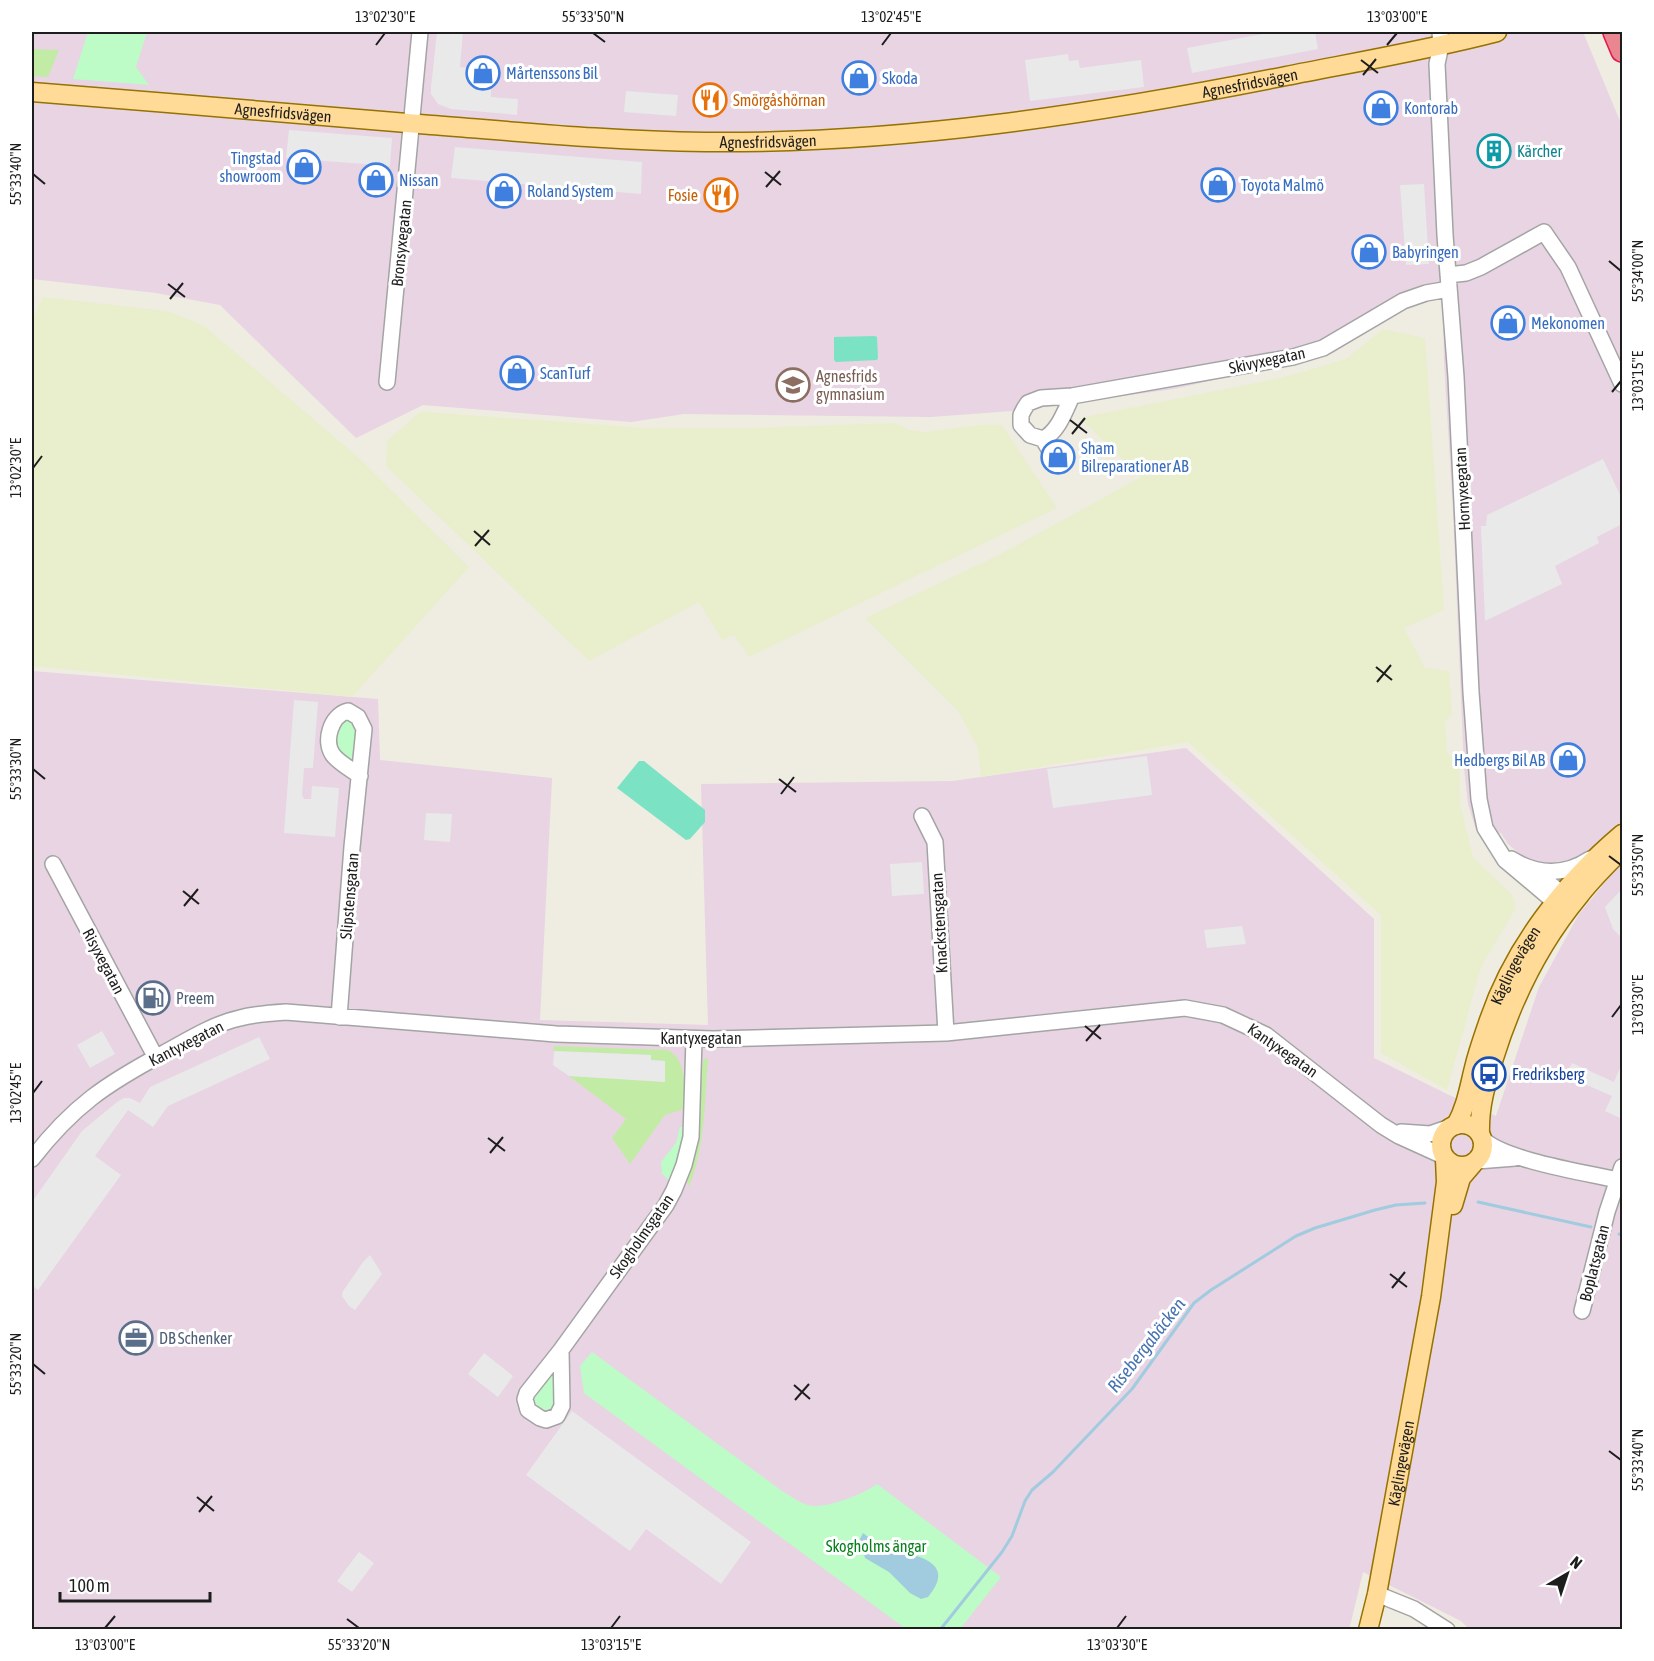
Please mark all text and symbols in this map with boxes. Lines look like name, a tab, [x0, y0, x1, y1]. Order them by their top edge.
text: 13°02'30"E	[355, 8, 416, 25]
text: 55°33'50"N	[562, 8, 624, 25]
text: 13°02'45"E	[861, 8, 922, 25]
text: 13°03'00"E	[1367, 8, 1428, 25]
shop icon: Mårtenssons Bil	[465, 55, 501, 91]
shop icon: Skoda	[841, 60, 877, 96]
place label: Mårtenssons Bil	[506, 64, 599, 82]
street label: Agnesfridsvägen	[1201, 65, 1299, 101]
place label: Skoda	[882, 69, 918, 87]
restaurant icon: Smörgåshörnan	[692, 82, 728, 118]
shop icon: Kontorab	[1363, 90, 1399, 126]
place label: Smörgåshörnan	[733, 91, 826, 110]
street label: Agnesfridsvägen	[234, 99, 332, 125]
place label: Kontorab	[1404, 99, 1458, 117]
street label: Agnesfridsvägen	[720, 131, 817, 152]
building icon: Kärcher	[1476, 133, 1512, 169]
place label: Kärcher	[1517, 142, 1563, 160]
text: 55°33'40"N	[7, 143, 24, 205]
place label: Tingstad showroom	[219, 149, 281, 185]
shop icon: Tingstad showroom	[286, 149, 322, 185]
shop icon: Nissan	[358, 162, 394, 198]
shop icon: Toyota Malmö	[1200, 167, 1236, 203]
place label: Nissan	[399, 171, 439, 189]
shop icon: Roland System	[486, 173, 522, 209]
place label: Toyota Malmö	[1241, 176, 1324, 195]
restaurant icon: Fosie	[703, 177, 739, 213]
place label: Roland System	[527, 182, 614, 201]
place label: Fosie	[668, 186, 698, 204]
street label: Bronsyxegatan	[387, 199, 416, 287]
shop icon: Babyringen	[1351, 234, 1387, 270]
text: 55°34'00"N	[1629, 240, 1646, 302]
place label: Babyringen	[1392, 243, 1459, 262]
shop icon: Mekonomen	[1490, 305, 1526, 341]
place label: Mekonomen	[1531, 314, 1605, 332]
street label: Skivyxegatan	[1227, 343, 1307, 378]
text: 13°03'15"E	[1629, 350, 1646, 411]
shop icon: ScanTurf	[499, 355, 535, 391]
place label: ScanTurf	[540, 364, 591, 382]
school or university icon: Agnesfrids gymnasium	[775, 367, 811, 403]
place label: Agnesfrids gymnasium	[816, 367, 885, 404]
text: 13°02'30"E	[7, 437, 24, 498]
shop icon: Sham Bilreparationer AB	[1040, 439, 1076, 475]
place label: Sham Bilreparationer AB	[1081, 439, 1189, 476]
street label: Hornyxegatan	[1451, 447, 1474, 531]
text: 55°33'30"N	[7, 738, 24, 800]
shop icon: Hedbergs Bil AB	[1550, 742, 1586, 778]
place label: Hedbergs Bil AB	[1454, 751, 1545, 770]
text: 55°33'50"N	[1629, 834, 1646, 896]
street label: Slipstensgatan	[336, 852, 363, 940]
street label: Knackstensgatan	[927, 872, 952, 974]
street label: Käglingevägen	[1487, 923, 1544, 1007]
street label: Risyxegatan	[78, 925, 129, 997]
text: 13°03'30"E	[1629, 974, 1646, 1035]
fuel station icon: Preem	[135, 980, 171, 1016]
place label: Preem	[176, 989, 215, 1007]
street label: Kantyxegatan	[146, 1017, 227, 1070]
street label: Kantyxegatan	[1244, 1019, 1321, 1082]
street label: Kantyxegatan	[660, 1029, 742, 1048]
bus stop icon: Fredriksberg	[1471, 1056, 1507, 1092]
text: 13°02'45"E	[7, 1062, 24, 1123]
place label: Fredriksberg	[1512, 1065, 1585, 1084]
street label: Skogholmsgatan	[605, 1191, 677, 1282]
street label: Boplatsgatan	[1576, 1223, 1613, 1303]
water label: Risebergabäcken	[1103, 1294, 1189, 1396]
office icon: DB Schenker	[118, 1320, 154, 1356]
place label: DB Schenker	[159, 1329, 232, 1347]
text: 55°33'20"N	[7, 1333, 24, 1395]
street label: Käglingevägen	[1384, 1419, 1417, 1508]
text: 55°33'40"N	[1629, 1429, 1646, 1491]
park label: Skogholms ängar	[826, 1537, 927, 1556]
north arrow	[1537, 1544, 1597, 1604]
text: N	[1567, 1552, 1586, 1572]
scale bar	[60, 1565, 210, 1603]
text: 100 m	[69, 1575, 110, 1596]
text: 13°03'00"E	[75, 1636, 136, 1653]
text: 55°33'20"N	[328, 1636, 390, 1653]
text: 13°03'15"E	[581, 1636, 642, 1653]
text: 13°03'30"E	[1087, 1636, 1148, 1653]

